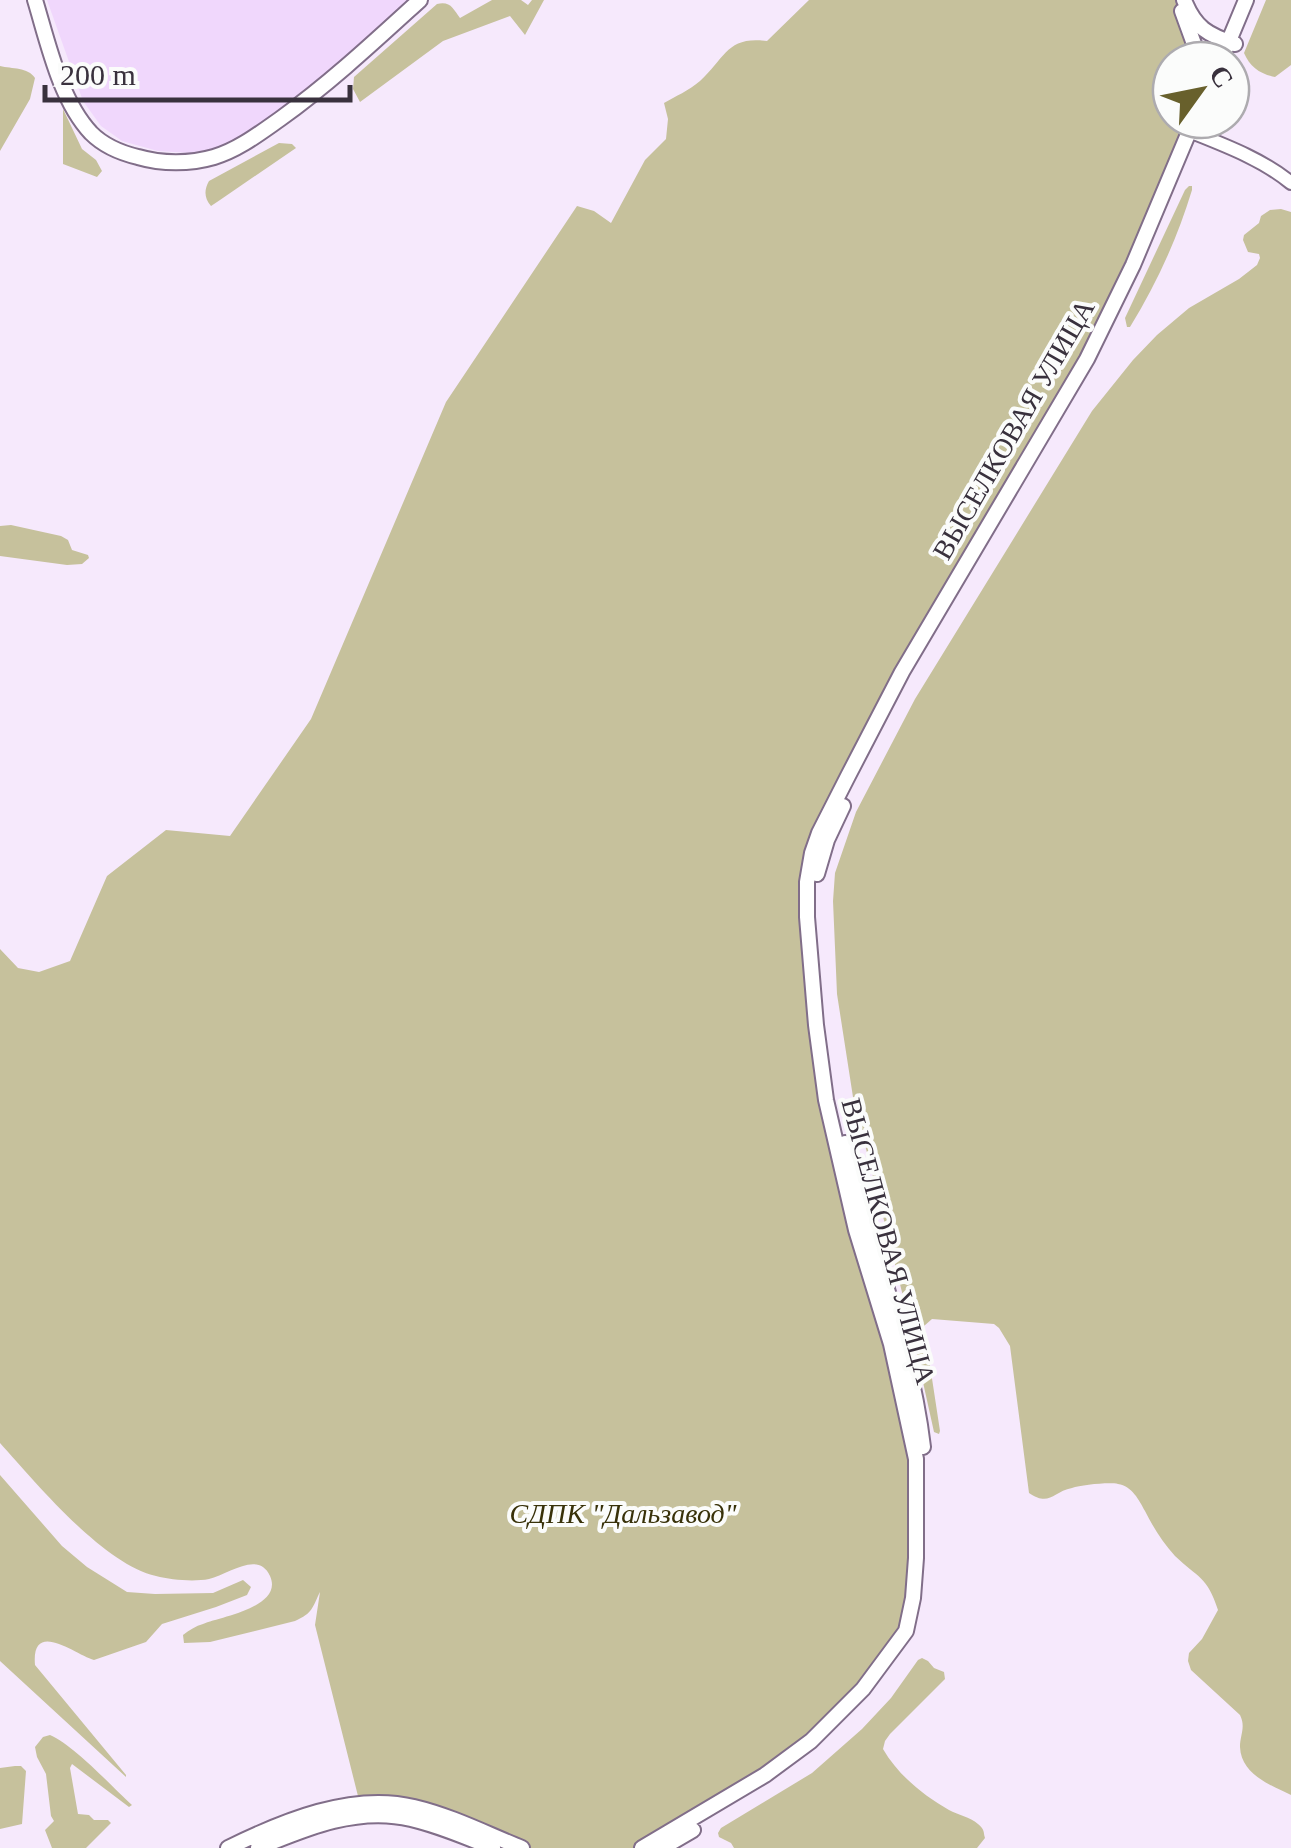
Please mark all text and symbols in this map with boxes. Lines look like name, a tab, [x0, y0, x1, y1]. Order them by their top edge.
scale bar	[45, 40, 350, 102]
north arrow	[1151, 40, 1251, 140]
text: 200 m	[60, 58, 136, 91]
text: С	[1203, 60, 1240, 94]
street label: ВЫСЕЛКОВАЯ УЛИЦА	[926, 293, 1101, 565]
street label: ВЫСЕЛКОВАЯ УЛИЦА	[835, 1095, 942, 1388]
park label: СДПК "Дальзавод"	[509, 1498, 737, 1529]

